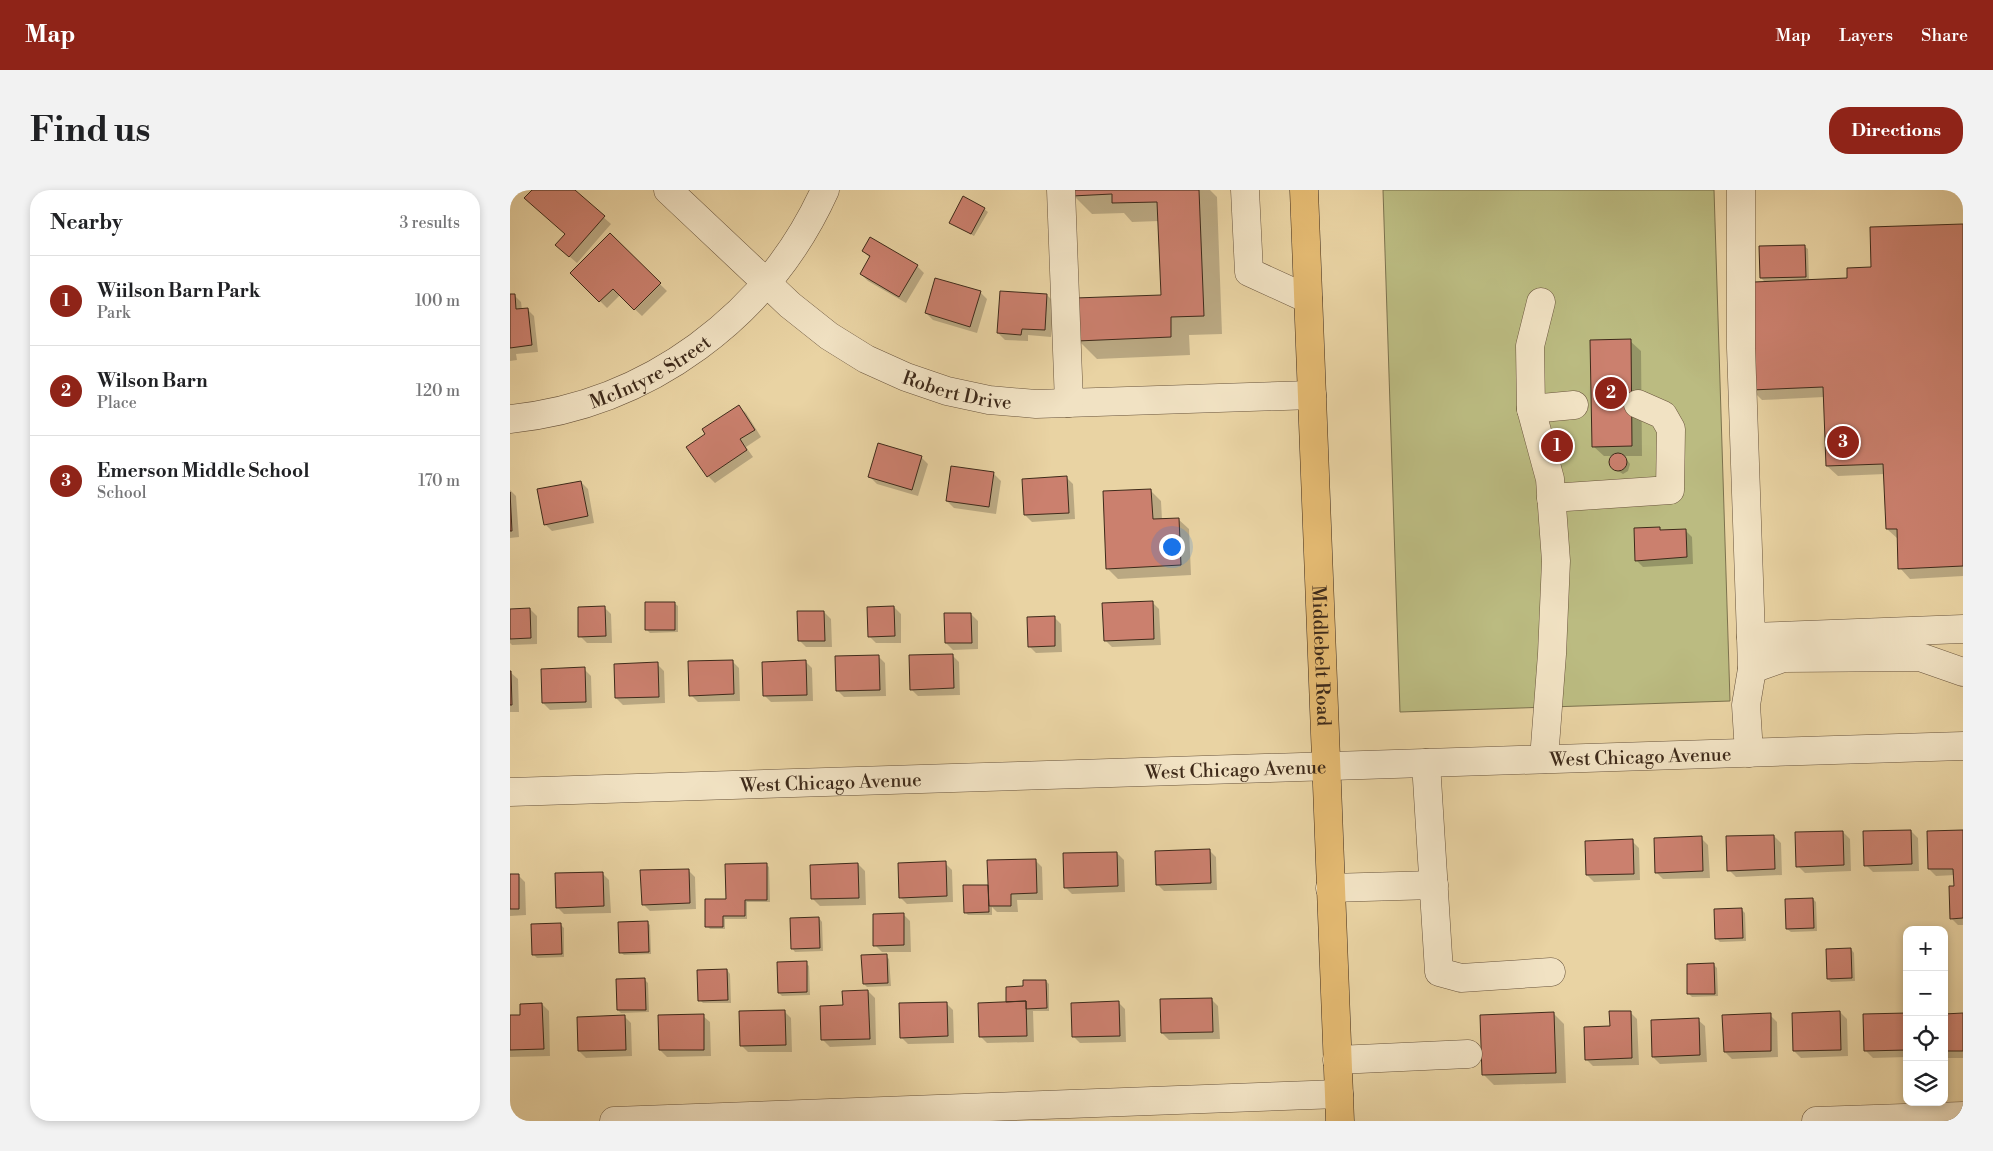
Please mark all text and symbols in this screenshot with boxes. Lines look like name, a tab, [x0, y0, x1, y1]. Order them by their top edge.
text: Map	[25, 20, 75, 50]
text: Map	[1776, 24, 1811, 47]
text: Layers	[1839, 24, 1893, 47]
text: Share	[1921, 24, 1968, 47]
button: Directions	[1829, 107, 1963, 154]
text: Find us	[30, 109, 150, 152]
text: Nearby	[50, 210, 123, 236]
text: 3 results	[399, 213, 460, 233]
text: Wiilson Barn Park	[97, 279, 261, 303]
text: 1	[62, 291, 70, 311]
text: 100 m	[415, 291, 460, 311]
text: Park	[97, 303, 130, 323]
street label: McIntyre Street	[586, 330, 716, 414]
street label: Robert Drive	[899, 366, 1013, 415]
text: Wilson Barn	[97, 369, 208, 393]
pin: 2	[1595, 374, 1627, 412]
text: 2	[61, 381, 71, 401]
text: 120 m	[416, 381, 460, 401]
text: Place	[97, 393, 137, 413]
pin: 3	[1827, 423, 1859, 461]
pin: 1	[1541, 427, 1573, 465]
text: Emerson Middle School	[97, 459, 309, 483]
text: 3	[61, 471, 71, 491]
text: 170 m	[418, 471, 460, 491]
text: School	[97, 483, 146, 503]
your location	[1159, 534, 1185, 560]
street label: Middlebelt Road	[1306, 585, 1336, 727]
street label: West Chicago Avenue	[1548, 742, 1732, 772]
street label: West Chicago Avenue	[1143, 755, 1327, 785]
street label: West Chicago Avenue	[739, 768, 922, 798]
map controls	[1903, 926, 1948, 1106]
button: +	[1903, 926, 1948, 971]
button: −	[1903, 971, 1948, 1016]
button: locate	[1903, 1016, 1948, 1061]
button: layers	[1903, 1061, 1948, 1106]

